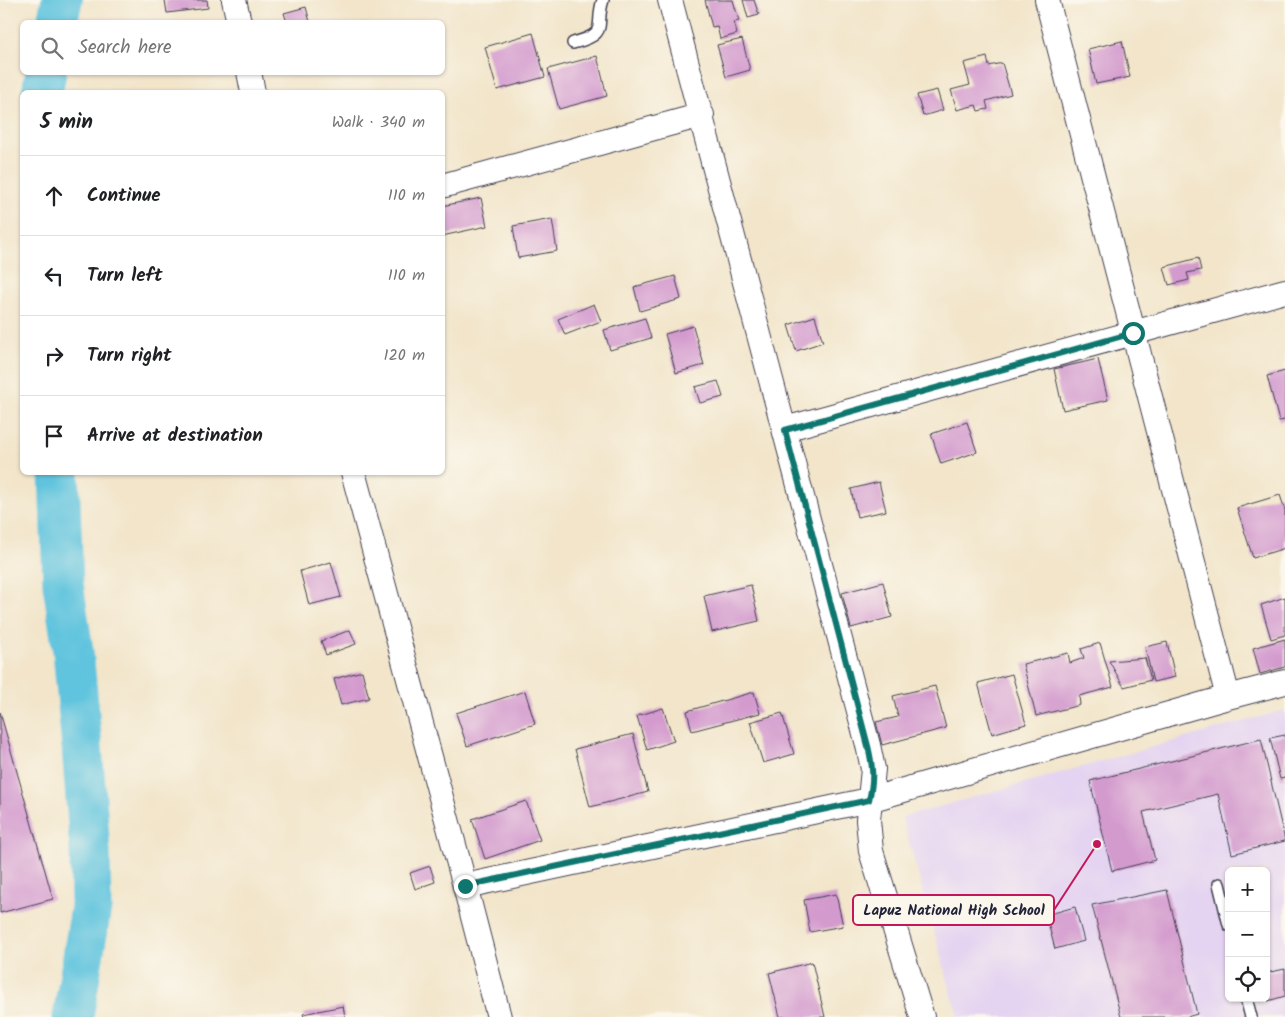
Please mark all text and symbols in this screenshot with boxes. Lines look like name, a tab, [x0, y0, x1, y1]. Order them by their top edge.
search box	[20, 20, 445, 75]
text: Search here	[78, 33, 172, 63]
icon: search	[38, 34, 66, 62]
text: 5 min	[40, 106, 93, 139]
text: Walk · 340 m	[332, 110, 425, 135]
text: Continue	[87, 181, 160, 211]
icon: ahead	[40, 182, 68, 210]
text: 110 m	[388, 183, 425, 208]
text: Turn left	[87, 261, 162, 291]
icon: left	[40, 262, 68, 290]
text: 110 m	[388, 263, 425, 288]
route start	[1122, 322, 1145, 345]
text: Turn right	[87, 341, 172, 371]
icon: right	[40, 342, 68, 370]
text: 120 m	[384, 343, 425, 368]
text: Arrive at destination	[87, 421, 263, 451]
icon: arrive	[40, 422, 68, 450]
map controls	[1225, 867, 1270, 1002]
button: +	[1225, 867, 1270, 912]
route end	[454, 875, 477, 898]
callout: Lapuz National High School	[853, 895, 1054, 925]
text: Lapuz National High School	[863, 899, 1045, 923]
button: −	[1225, 912, 1270, 957]
button: locate	[1225, 957, 1270, 1002]

